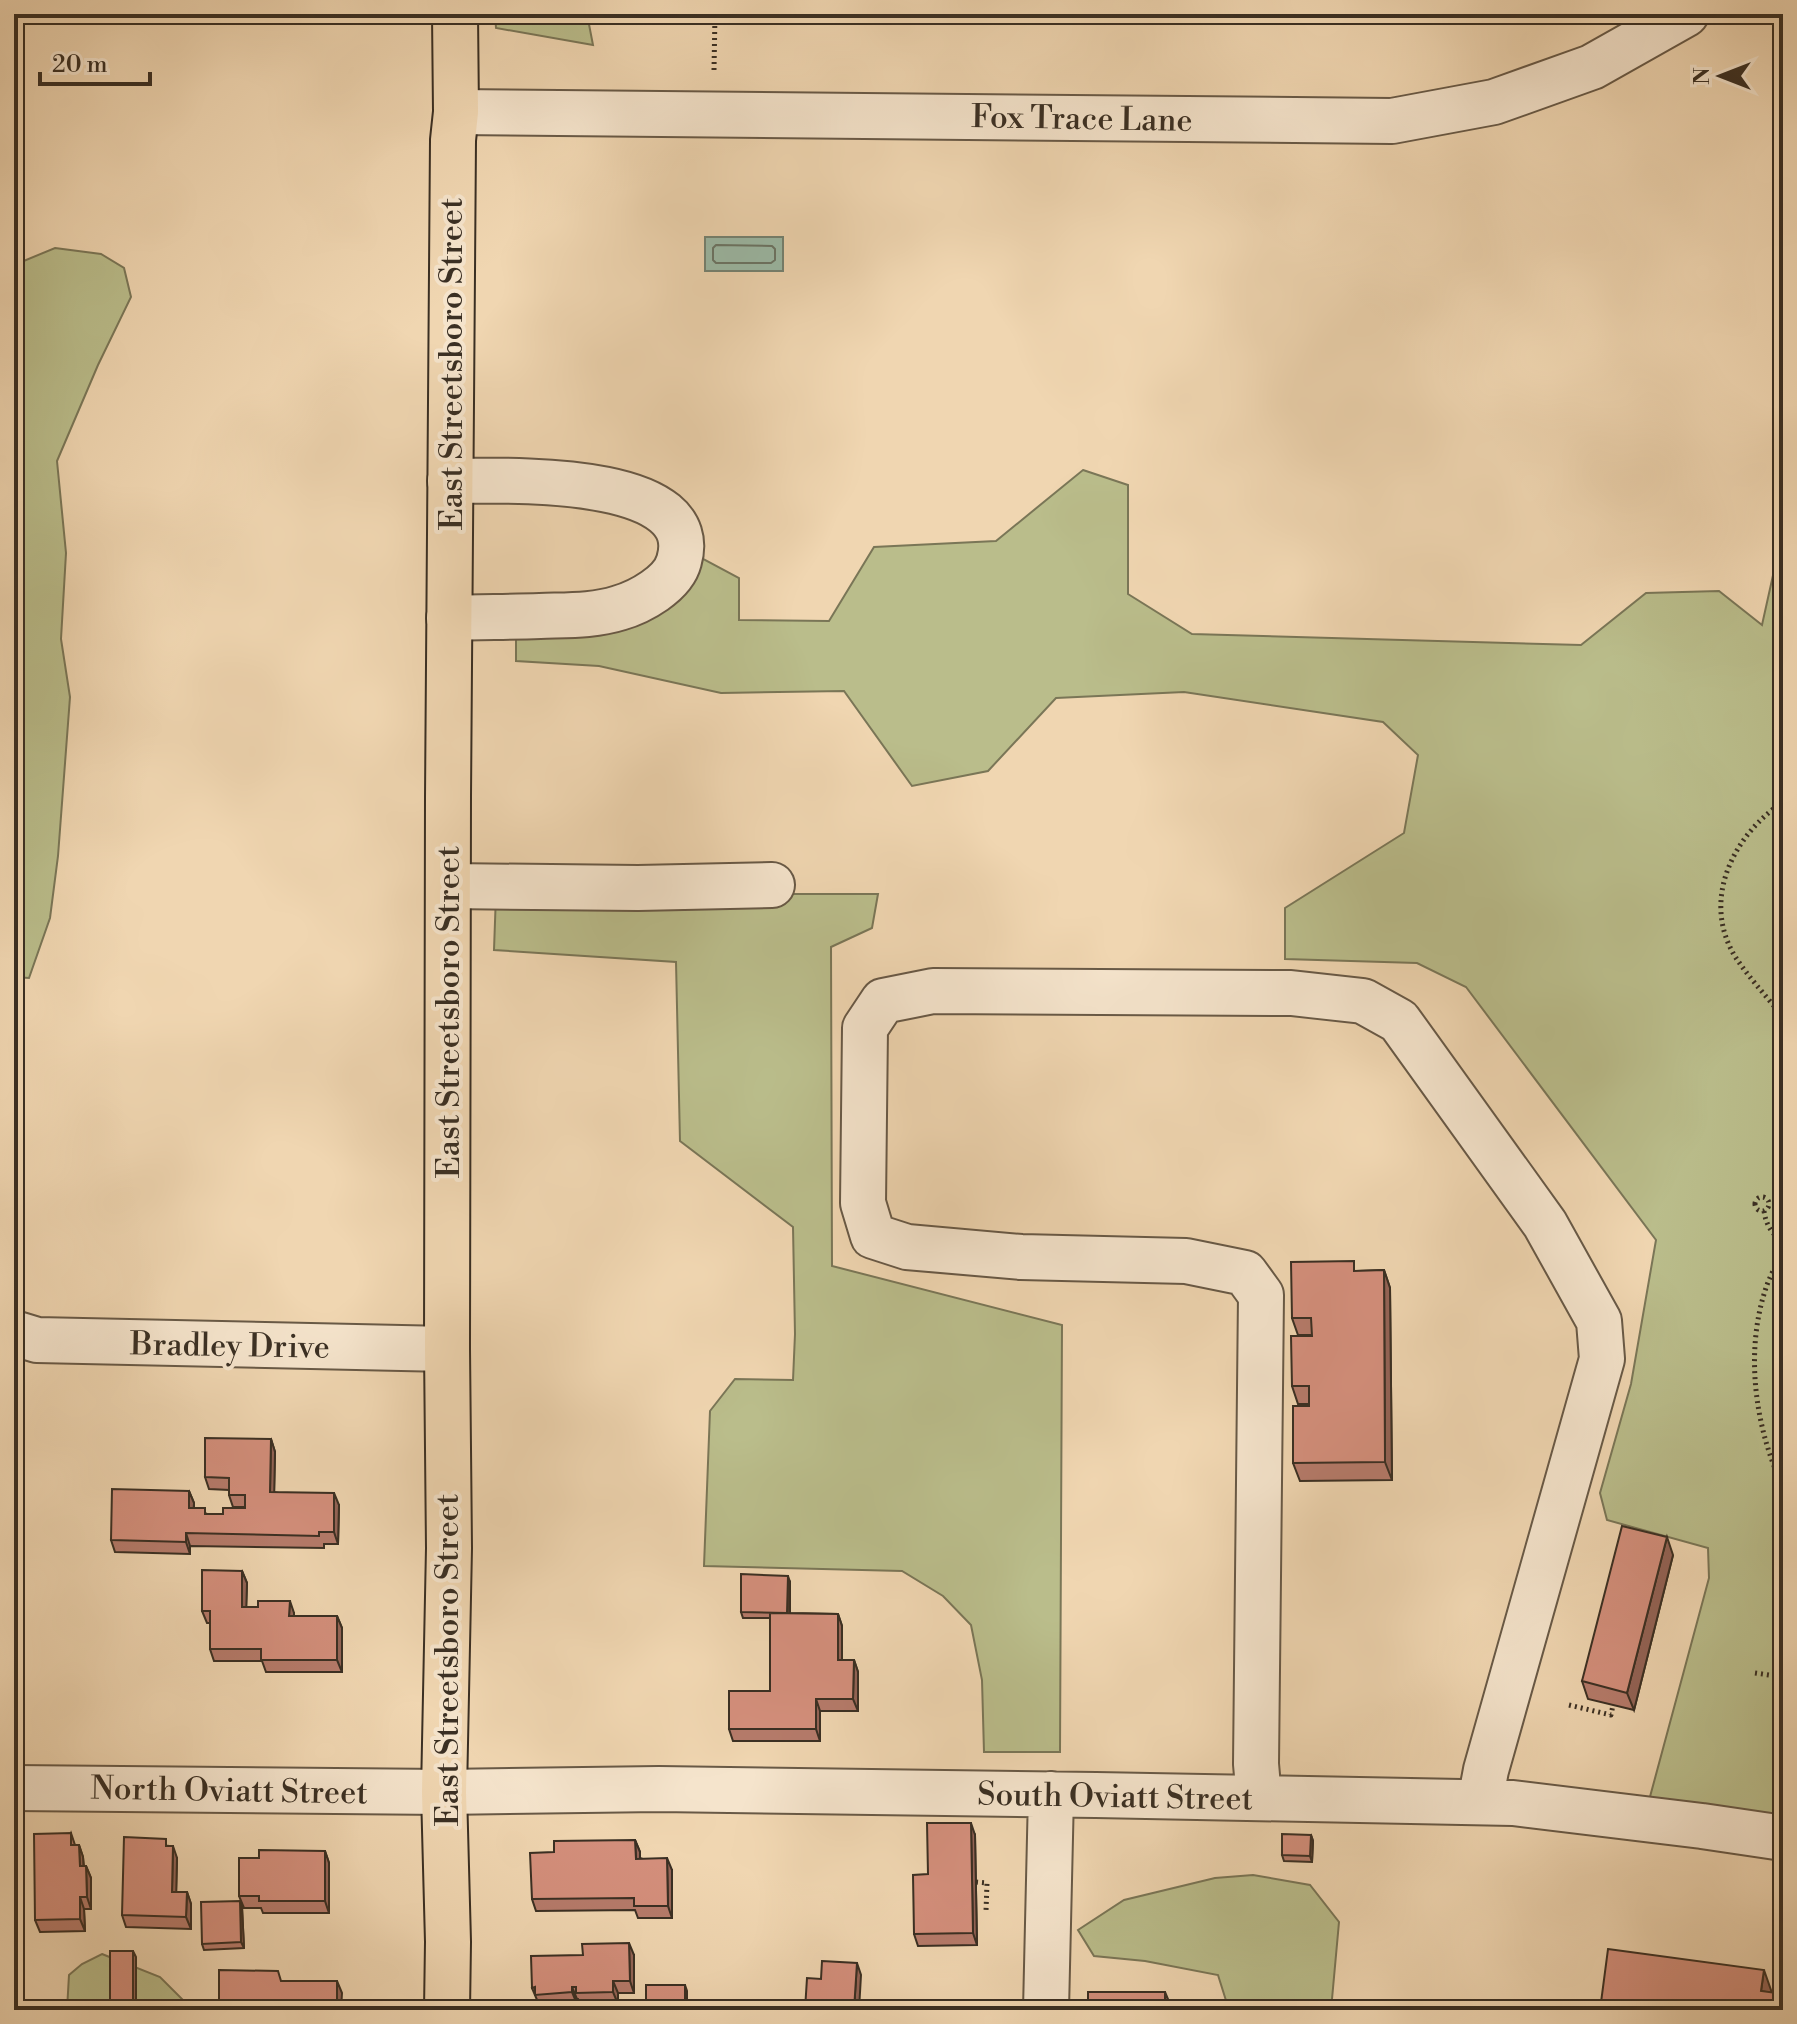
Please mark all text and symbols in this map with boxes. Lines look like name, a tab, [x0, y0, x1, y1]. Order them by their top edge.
scale bar	[40, 36, 150, 86]
north arrow	[1681, 36, 1761, 116]
text: 20 m	[52, 50, 108, 80]
text: N	[1689, 67, 1716, 85]
street label: Fox Trace Lane	[971, 97, 1193, 141]
street label: East Streetsboro Street	[432, 198, 472, 530]
street label: East Streetsboro Street	[429, 846, 469, 1178]
street label: Bradley Drive	[129, 1324, 330, 1368]
street label: East Streetsboro Street	[428, 1494, 468, 1826]
street label: North Oviatt Street	[90, 1769, 368, 1813]
street label: South Oviatt Street	[977, 1775, 1253, 1819]

